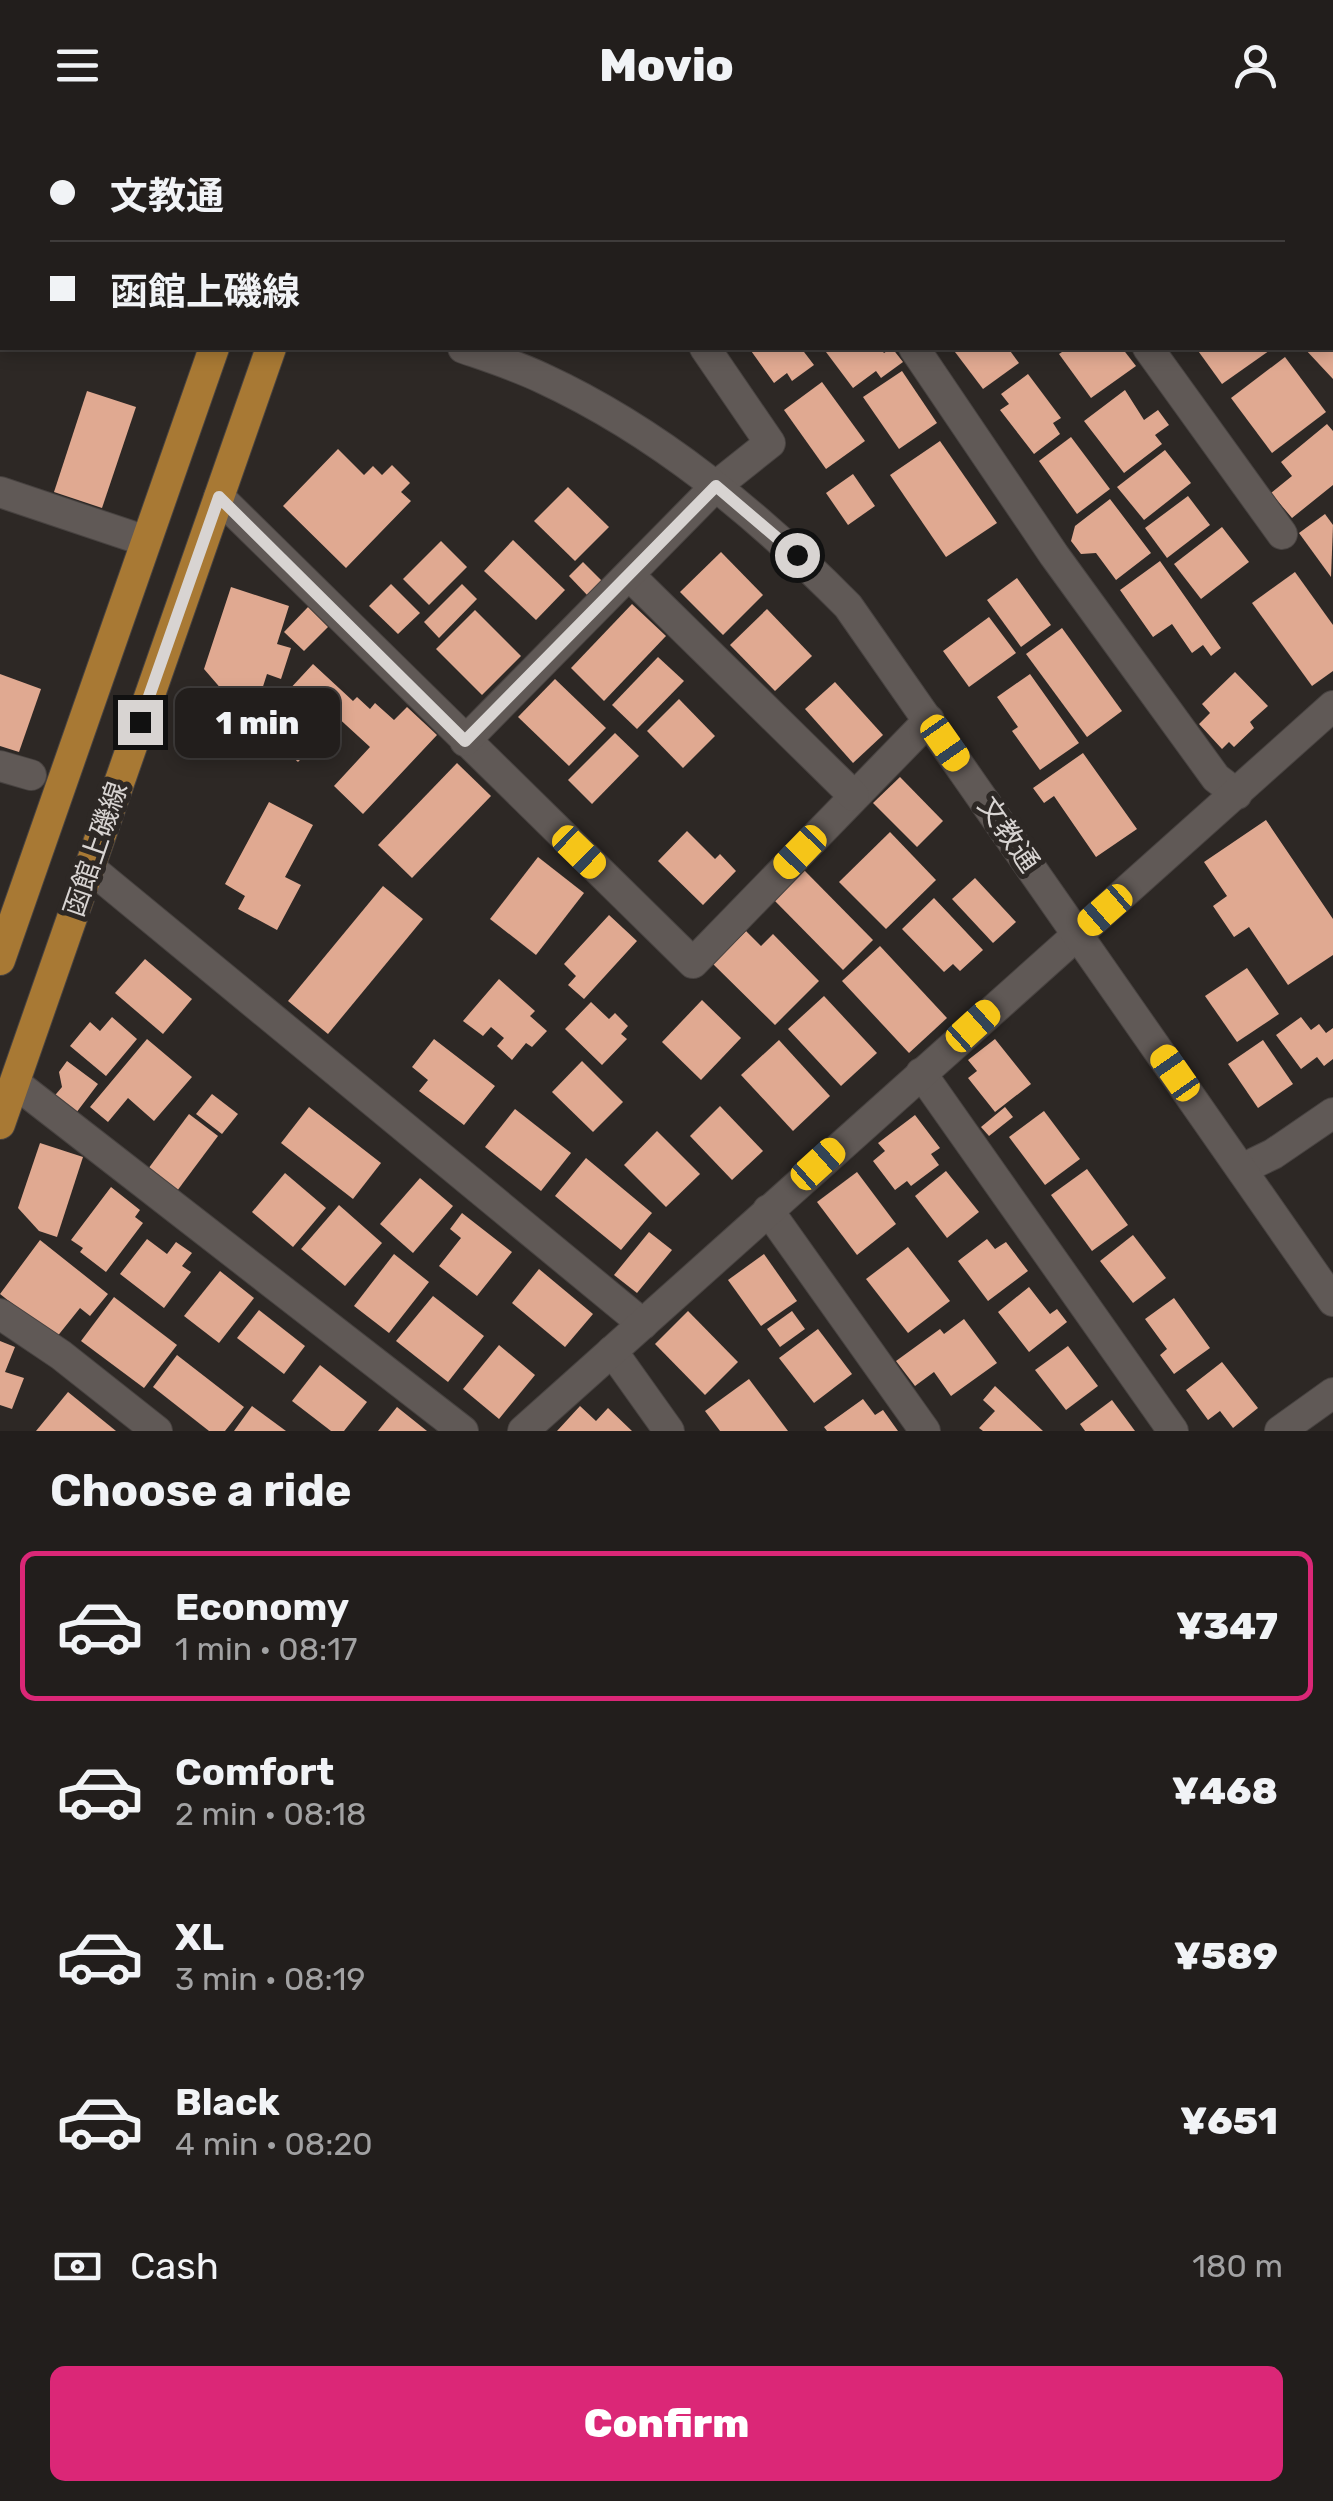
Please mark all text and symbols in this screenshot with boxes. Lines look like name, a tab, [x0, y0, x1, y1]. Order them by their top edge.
icon: menu	[50, 38, 105, 93]
icon: person	[1228, 38, 1283, 93]
text: Movio	[599, 39, 734, 92]
text: 文教通	[110, 173, 224, 219]
text: 函館上磯線	[110, 269, 300, 315]
route start	[775, 533, 820, 578]
callout: 1 min	[175, 687, 340, 757]
route end	[118, 700, 163, 745]
text: 1 min	[216, 704, 299, 742]
car	[916, 710, 974, 776]
street label: 函館上磯線	[57, 778, 134, 921]
street label: 文教通	[971, 790, 1046, 878]
car	[547, 820, 611, 884]
car	[768, 820, 832, 884]
car	[1073, 879, 1137, 941]
car	[941, 995, 1005, 1057]
car	[1146, 1040, 1204, 1106]
car	[786, 1133, 850, 1195]
text: Choose a ride	[50, 1464, 352, 1517]
icon: car	[55, 1581, 145, 1671]
text: Economy	[175, 1584, 349, 1630]
text: ¥347	[1176, 1603, 1278, 1649]
text: 1 min · 08:17	[175, 1630, 357, 1668]
icon: car	[55, 1746, 145, 1836]
text: Comfort	[175, 1749, 334, 1795]
text: ¥468	[1172, 1768, 1278, 1814]
text: 2 min · 08:18	[175, 1795, 366, 1833]
icon: car	[55, 1911, 145, 2001]
text: XL	[175, 1914, 224, 1960]
text: ¥589	[1174, 1933, 1278, 1979]
text: 3 min · 08:19	[175, 1960, 365, 1998]
icon: car	[55, 2076, 145, 2166]
text: Black	[175, 2079, 280, 2125]
text: ¥651	[1180, 2098, 1278, 2144]
text: 4 min · 08:20	[175, 2125, 373, 2163]
icon: cash	[50, 2239, 105, 2294]
text: Cash	[130, 2243, 219, 2289]
text: 180 m	[1192, 2247, 1283, 2285]
button: Confirm	[50, 2366, 1283, 2481]

